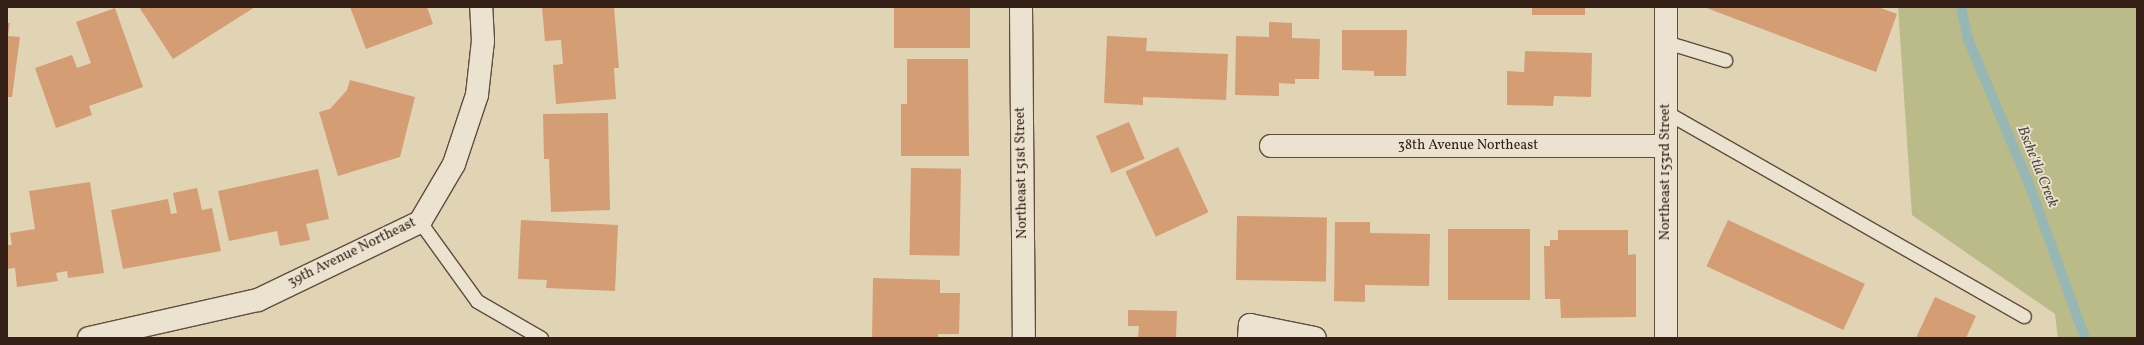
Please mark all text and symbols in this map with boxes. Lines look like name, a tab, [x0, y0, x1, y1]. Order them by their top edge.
street label: Northeast 153rd Street	[1658, 104, 1674, 240]
street label: Northeast 151st Street	[1012, 107, 1032, 239]
water label: Bsche'tla Creek	[2013, 124, 2061, 210]
street label: 38th Avenue Northeast	[1398, 138, 1538, 154]
street label: 39th Avenue Northeast	[285, 215, 419, 291]

